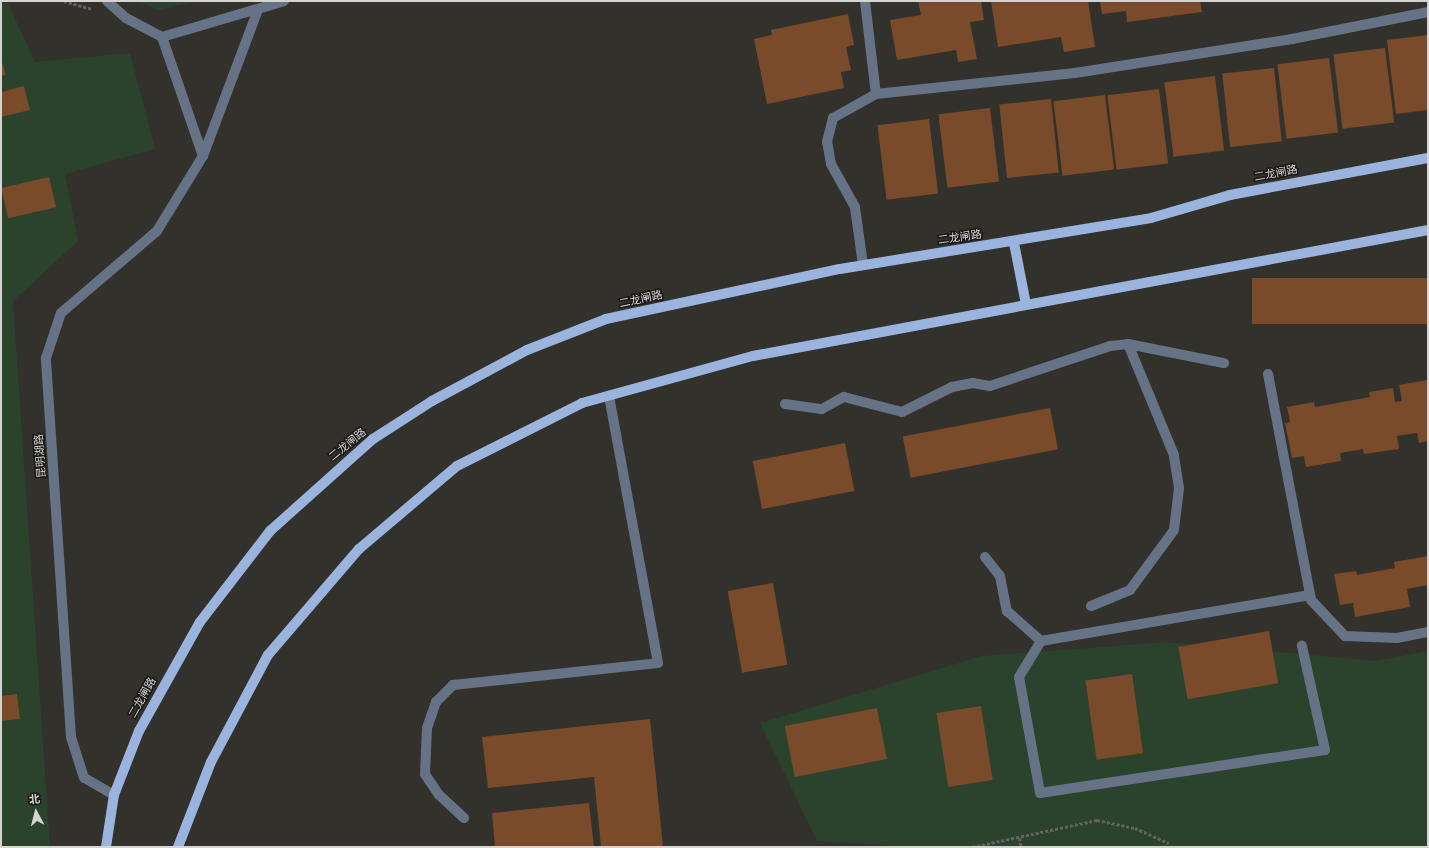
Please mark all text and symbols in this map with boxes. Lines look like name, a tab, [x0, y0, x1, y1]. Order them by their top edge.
street label: 二龙闸路	[1253, 163, 1299, 185]
street label: 二龙闸路	[937, 228, 983, 248]
street label: 二龙闸路	[618, 289, 664, 311]
street label: 二龙闸路	[327, 426, 369, 464]
street label: 昆明湖路	[33, 434, 49, 478]
street label: 二龙闸路	[127, 676, 159, 720]
north arrow	[16, 792, 56, 832]
text: 北	[28, 792, 41, 807]

